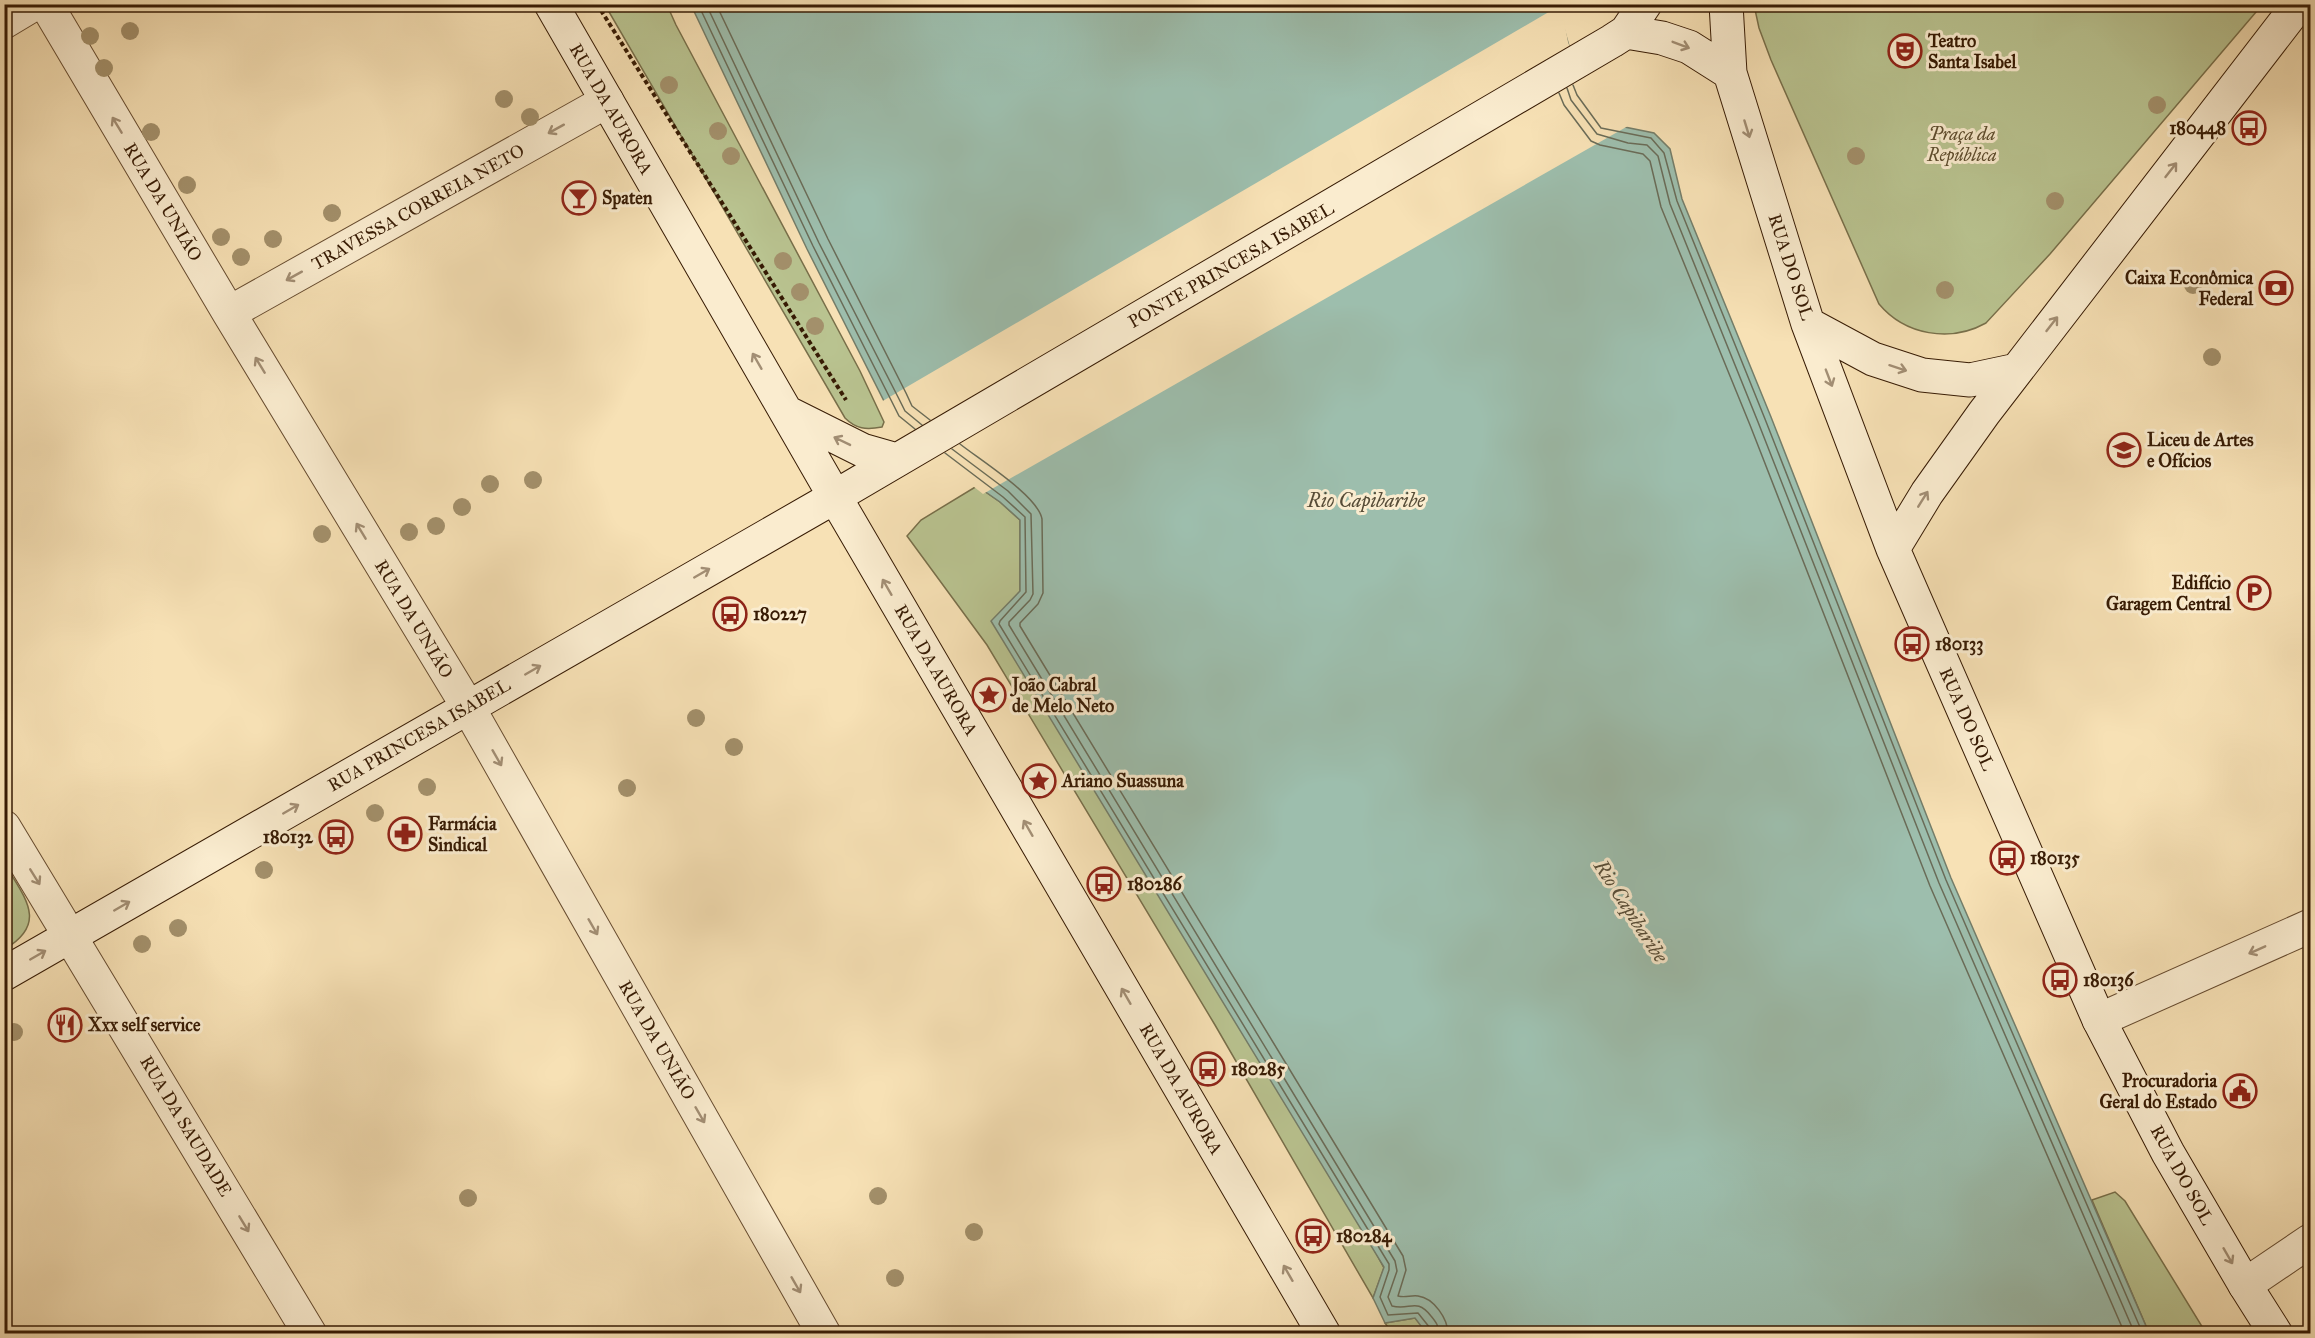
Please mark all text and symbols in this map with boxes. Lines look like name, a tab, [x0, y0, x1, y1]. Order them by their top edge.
place label: Teatro Santa Isabel	[1927, 30, 2017, 73]
theatre icon: Teatro Santa Isabel	[1887, 33, 1923, 69]
street label: RUA DA AURORA	[565, 40, 657, 178]
one-way arrow	[1672, 40, 1690, 51]
bus stop icon: 180448	[2231, 110, 2267, 146]
one-way arrow	[111, 117, 123, 134]
place label: 180448	[2169, 117, 2226, 140]
one-way arrow	[1742, 119, 1753, 138]
park label: Praça da República	[1926, 123, 1997, 167]
one-way arrow	[548, 124, 565, 136]
street label: RUA DA UNIÃO	[119, 139, 207, 265]
street label: TRAVESSA CORREIA NETO	[308, 139, 528, 275]
one-way arrow	[2165, 162, 2178, 178]
bar icon: Spaten	[561, 180, 597, 216]
place label: Spaten	[602, 187, 653, 210]
street label: PONTE PRINCESA ISABEL	[1124, 197, 1338, 333]
street label: RUA DO SOL	[1763, 211, 1819, 324]
place label: Caixa Econômica Federal	[2125, 267, 2254, 310]
bank icon: Caixa Econômica Federal	[2258, 270, 2294, 306]
one-way arrow	[286, 271, 303, 283]
one-way arrow	[2046, 316, 2059, 332]
one-way arrow	[750, 353, 762, 370]
one-way arrow	[254, 357, 266, 374]
one-way arrow	[1888, 363, 1907, 374]
one-way arrow	[1824, 369, 1835, 387]
place label: Liceu de Artes e Ofícios	[2147, 429, 2254, 472]
school or university icon: Liceu de Artes e Ofícios	[2106, 432, 2142, 468]
one-way arrow	[834, 434, 852, 446]
water label: Rio Capibaribe	[1306, 488, 1425, 513]
one-way arrow	[1917, 491, 1930, 508]
one-way arrow	[355, 523, 367, 540]
street label: RUA DA UNIÃO	[370, 556, 458, 682]
one-way arrow	[693, 566, 710, 578]
place label: Edifício Garagem Central	[2106, 572, 2232, 616]
parking icon: Edifício Garagem Central	[2236, 575, 2272, 611]
one-way arrow	[881, 579, 893, 596]
bus stop icon: 180227	[712, 596, 748, 632]
street label: RUA DA AURORA	[890, 601, 982, 739]
place label: 180227	[753, 603, 807, 625]
bus stop icon: 180133	[1894, 626, 1930, 662]
place label: 180133	[1935, 633, 1984, 656]
one-way arrow	[524, 663, 541, 675]
street label: RUA DO SOL	[1934, 664, 2000, 775]
street label: RUA PRINCESA ISABEL	[324, 673, 515, 796]
place label: João Cabral de Melo Neto	[1010, 674, 1114, 717]
place icon: João Cabral de Melo Neto	[971, 677, 1007, 713]
one-way arrow	[491, 749, 503, 766]
place icon: Ariano Suassuna	[1021, 763, 1057, 799]
place label: Ariano Suassuna	[1061, 770, 1184, 792]
one-way arrow	[282, 803, 299, 815]
place label: Farmácia Sindical	[428, 813, 497, 856]
pharmacy icon: Farmácia Sindical	[387, 816, 423, 852]
bus stop icon: 180132	[318, 819, 354, 855]
one-way arrow	[1022, 820, 1034, 837]
place label: 180132	[263, 826, 314, 849]
bus stop icon: 180135	[1989, 840, 2025, 876]
place label: 180135	[2030, 847, 2080, 870]
water label: Rio Capibaribe	[1588, 854, 1673, 968]
bus stop icon: 180286	[1086, 866, 1122, 902]
one-way arrow	[30, 868, 42, 885]
place label: 180286	[1127, 873, 1183, 895]
one-way arrow	[114, 900, 131, 912]
one-way arrow	[588, 918, 599, 936]
one-way arrow	[2248, 945, 2267, 956]
one-way arrow	[29, 949, 46, 961]
bus stop icon: 180136	[2042, 962, 2078, 998]
place label: 180136	[2083, 969, 2134, 992]
street label: RUA DA UNIÃO	[614, 976, 700, 1104]
one-way arrow	[1120, 988, 1132, 1005]
restaurant icon: Xxx self service	[47, 1007, 83, 1043]
place label: Xxx self service	[87, 1014, 201, 1036]
street label: RUA DA AURORA	[1135, 1020, 1227, 1158]
bus stop icon: 180285	[1190, 1051, 1226, 1087]
street label: RUA DA SAUDADE	[135, 1052, 237, 1200]
place label: 180285	[1231, 1058, 1286, 1080]
place label: Procuradoria Geral do Estado	[2099, 1070, 2217, 1113]
public building icon: Procuradoria Geral do Estado	[2222, 1073, 2258, 1109]
one-way arrow	[694, 1106, 706, 1123]
street label: RUA DO SOL	[2146, 1121, 2219, 1229]
one-way arrow	[239, 1215, 251, 1232]
bus stop icon: 180284	[1295, 1218, 1331, 1254]
place label: 180284	[1336, 1225, 1393, 1248]
one-way arrow	[2222, 1247, 2234, 1264]
one-way arrow	[1282, 1265, 1294, 1282]
one-way arrow	[791, 1276, 803, 1293]

